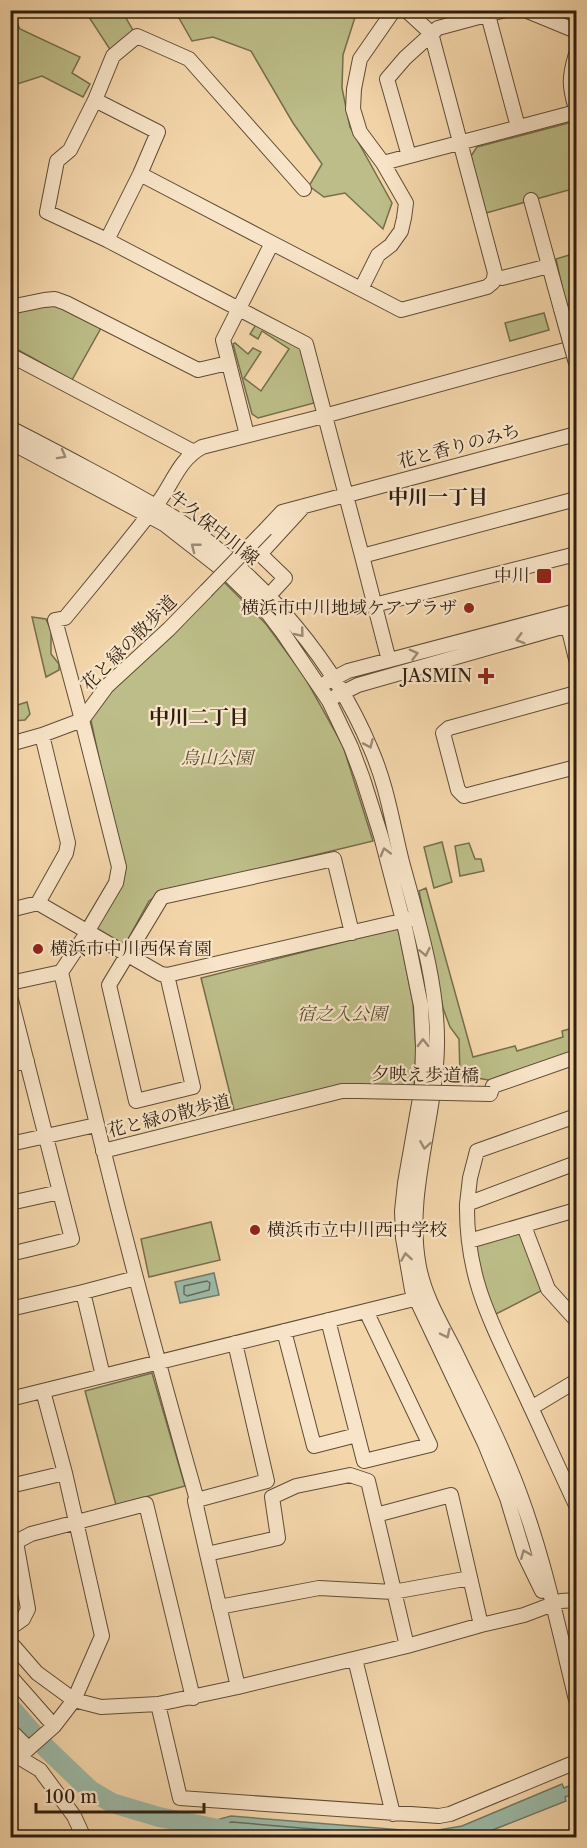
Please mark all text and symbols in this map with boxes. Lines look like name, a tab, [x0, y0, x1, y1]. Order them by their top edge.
street label: 花と香りのみち	[395, 419, 523, 473]
one-way arrow	[56, 448, 67, 459]
district label: 中川一丁目	[388, 485, 488, 509]
street label: 牛久保中川線	[165, 486, 263, 570]
one-way arrow	[191, 543, 202, 554]
place label: 中川	[494, 565, 530, 587]
marker: 中川	[535, 567, 553, 585]
street label: 花と緑の散歩道	[77, 591, 181, 695]
place label: 横浜市中川地域ケアプラザ	[241, 597, 457, 619]
marker: 横浜市中川地域ケアプラザ	[462, 601, 476, 615]
one-way arrow	[293, 627, 304, 638]
one-way arrow	[515, 632, 526, 644]
one-way arrow	[409, 648, 419, 661]
place label: JASMIN	[399, 665, 472, 687]
marker: JASMIN	[477, 667, 495, 685]
district label: 中川二丁目	[149, 705, 249, 729]
one-way arrow	[362, 738, 374, 749]
park label: 烏山公園	[181, 747, 256, 769]
one-way arrow	[380, 847, 392, 858]
place label: 横浜市中川西保育園	[50, 938, 212, 960]
marker: 横浜市中川西保育園	[31, 942, 45, 956]
one-way arrow	[418, 947, 431, 957]
park label: 宿之入公園	[297, 1003, 390, 1025]
one-way arrow	[416, 1038, 429, 1047]
street label: 夕映え歩道橋	[371, 1063, 479, 1087]
street label: 花と緑の散歩道	[105, 1090, 233, 1142]
one-way arrow	[419, 1141, 431, 1150]
place label: 横浜市立中川西中学校	[267, 1219, 447, 1241]
marker: 横浜市立中川西中学校	[248, 1223, 262, 1237]
one-way arrow	[400, 1252, 412, 1262]
one-way arrow	[439, 1328, 450, 1338]
one-way arrow	[520, 1549, 532, 1560]
scale bar	[36, 1776, 204, 1814]
text: 100 m	[45, 1786, 97, 1808]

